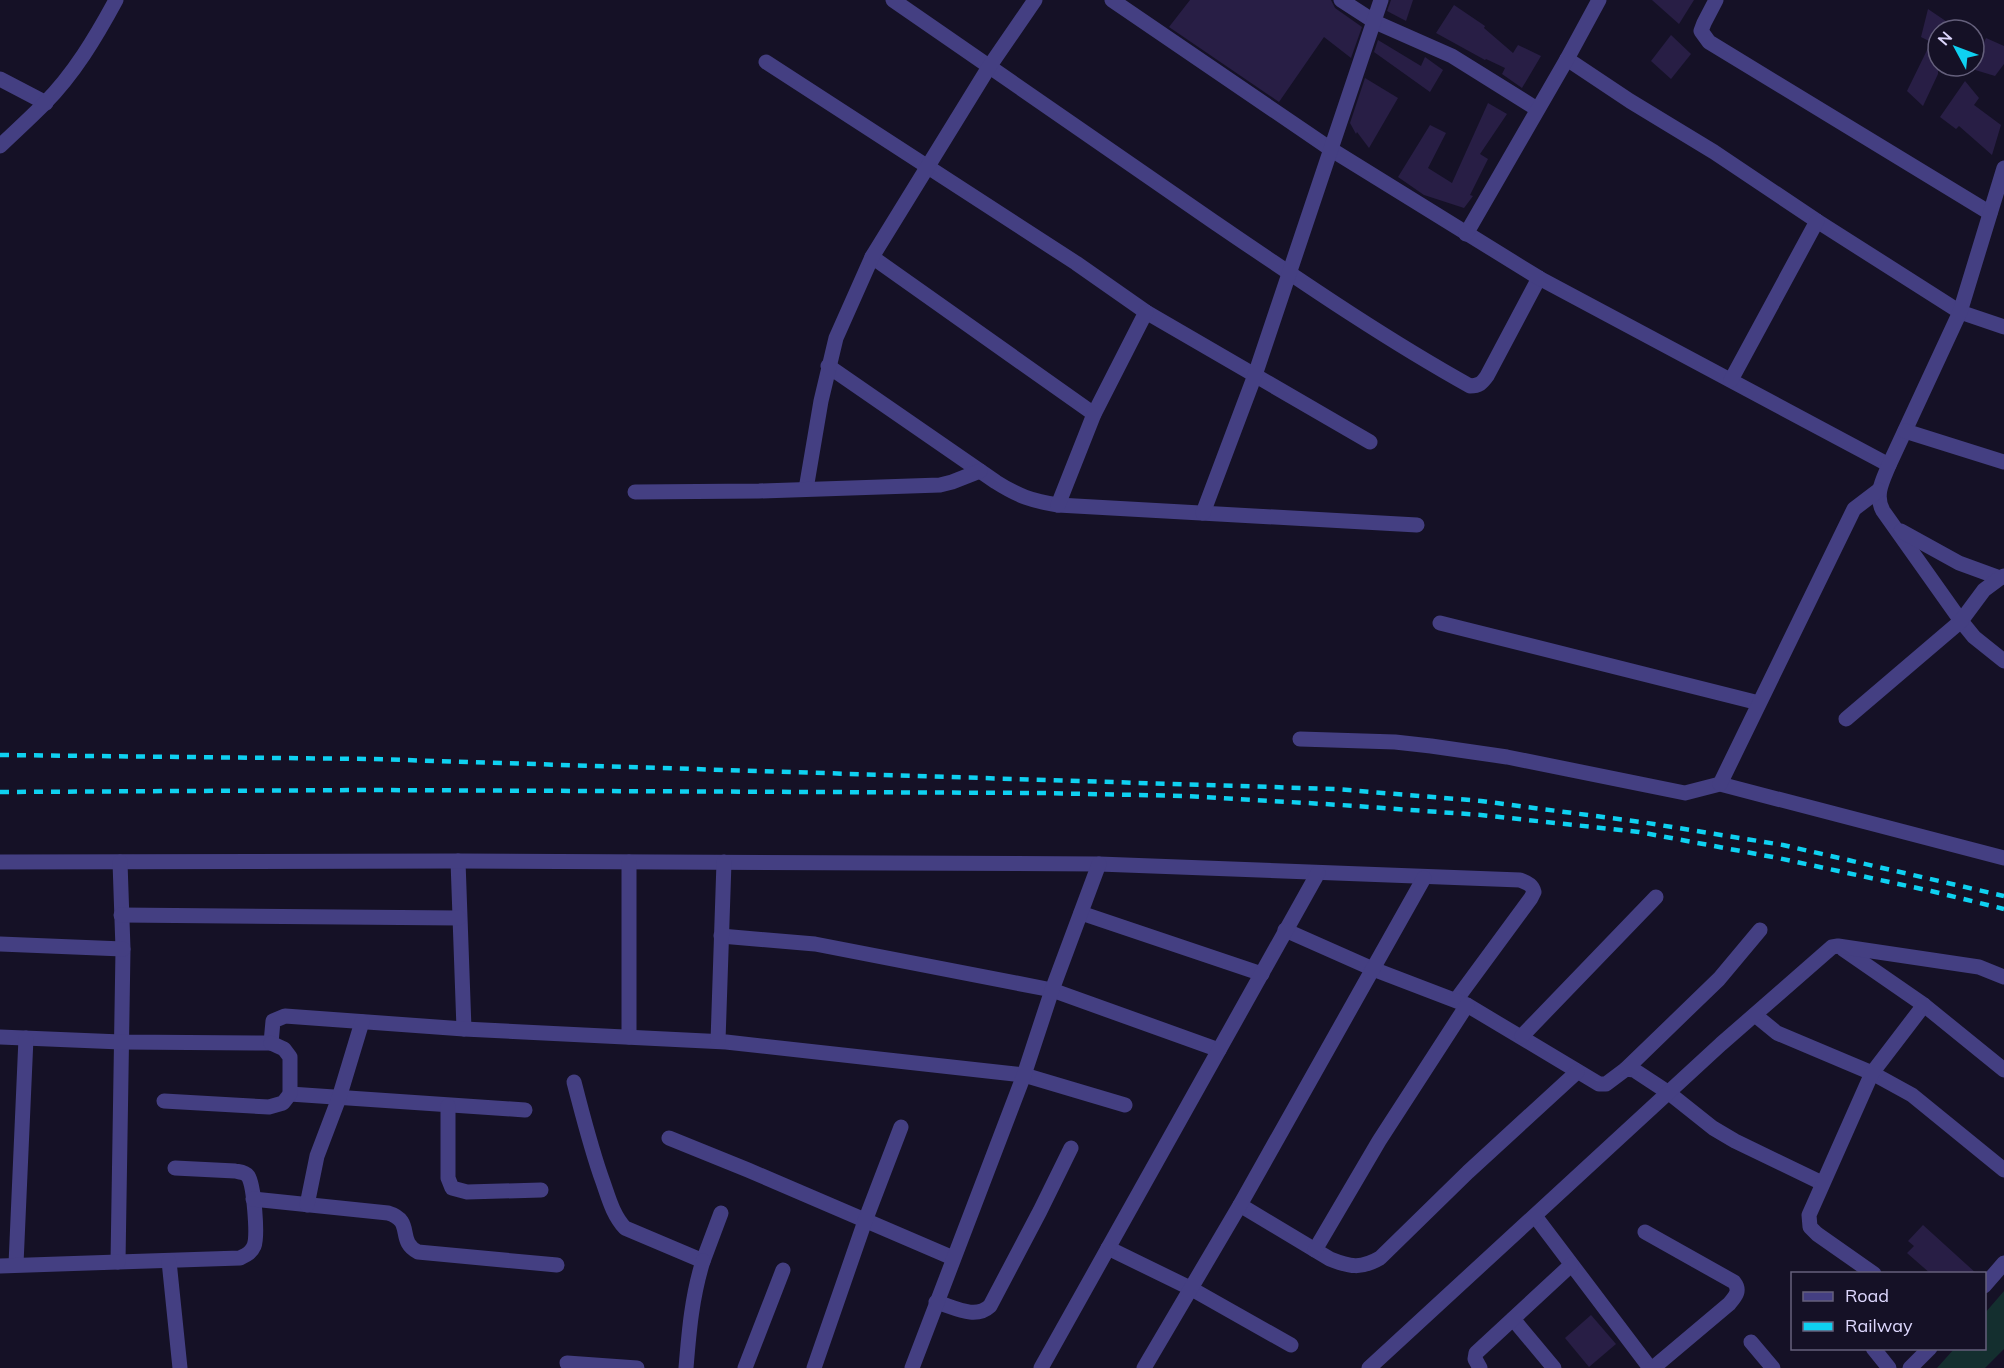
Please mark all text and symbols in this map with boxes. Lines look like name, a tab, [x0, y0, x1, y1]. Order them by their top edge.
north arrow	[1926, 18, 1986, 78]
text: N	[1933, 27, 1956, 49]
legend	[1791, 1272, 1986, 1350]
text: Road	[1845, 1284, 1889, 1307]
text: Railway	[1845, 1314, 1913, 1337]

